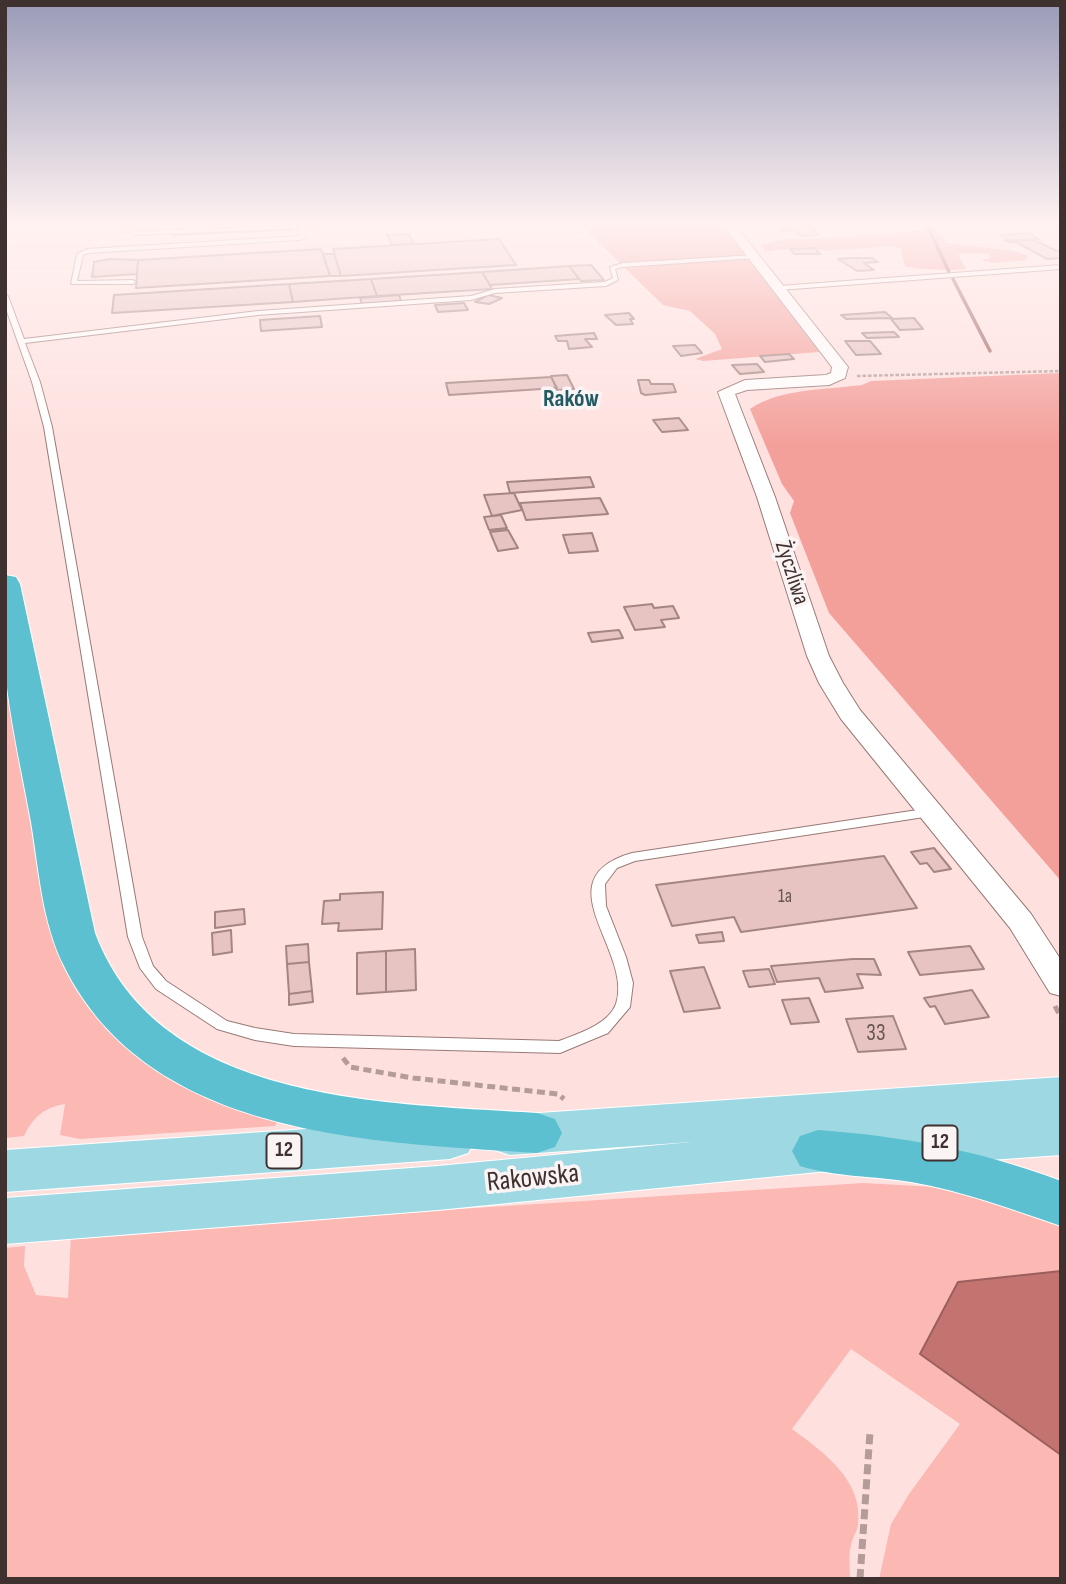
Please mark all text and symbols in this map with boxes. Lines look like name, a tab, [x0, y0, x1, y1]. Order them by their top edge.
district label: Raków	[543, 386, 599, 414]
street label: Życzliwa	[768, 538, 814, 608]
house number: 1a	[778, 886, 792, 908]
house number: 33	[866, 1020, 886, 1048]
road number: 12	[922, 1126, 958, 1160]
road number: 12	[266, 1134, 302, 1168]
street label: Rakowska	[485, 1157, 581, 1201]

